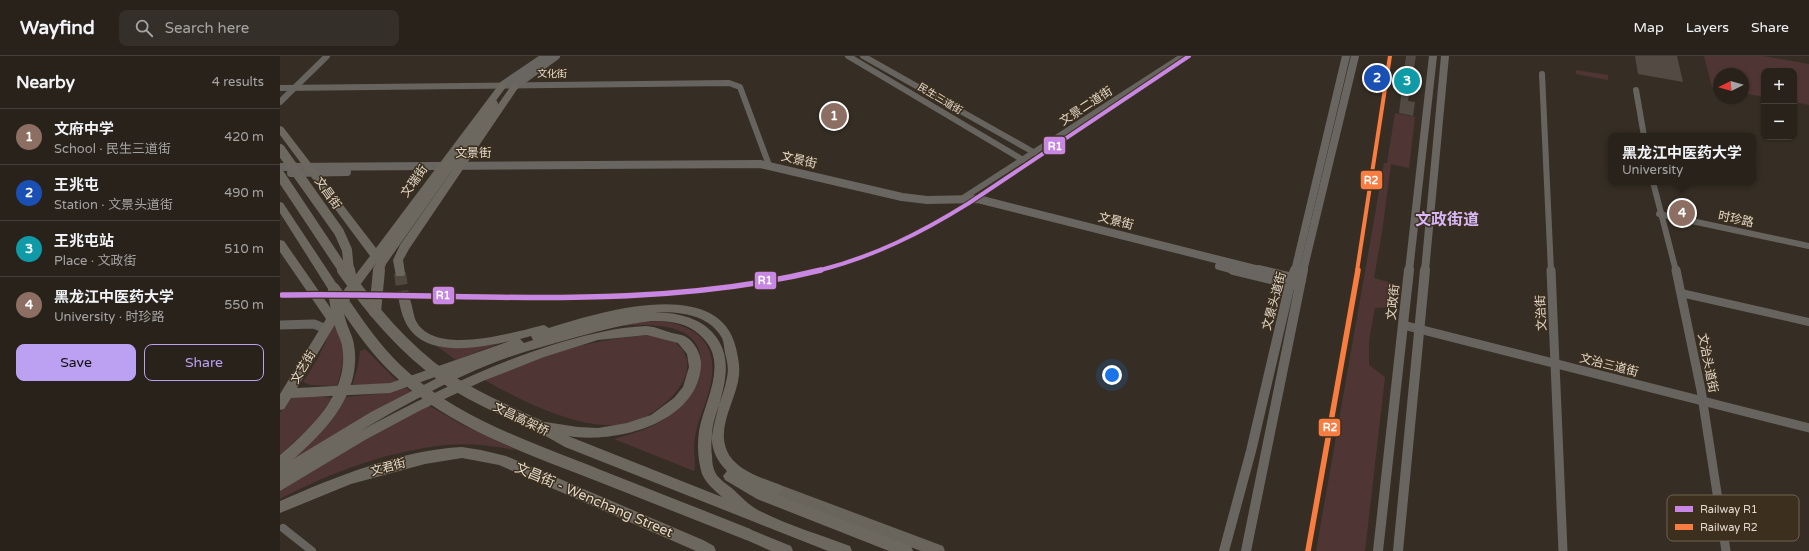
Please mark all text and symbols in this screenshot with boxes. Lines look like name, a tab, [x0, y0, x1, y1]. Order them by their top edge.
search box	[119, 10, 399, 46]
text: Wayfind	[20, 17, 95, 39]
icon: search	[133, 17, 155, 39]
text: Search here	[165, 19, 249, 37]
text: Map	[1634, 19, 1664, 36]
text: Layers	[1686, 19, 1729, 36]
text: Share	[1751, 19, 1789, 36]
pin: 2	[1364, 63, 1390, 93]
pin: 3	[1394, 66, 1420, 96]
street label: 文化街	[537, 68, 567, 80]
north arrow	[1713, 68, 1749, 104]
map controls	[1761, 68, 1797, 140]
button: +	[1761, 68, 1797, 104]
text: Nearby	[16, 72, 75, 93]
text: 4 results	[212, 74, 264, 90]
street label: 民生三道街	[915, 81, 965, 117]
street label: 文景二道街	[1057, 84, 1115, 128]
pin: 1	[821, 101, 847, 131]
button: −	[1761, 104, 1797, 140]
text: 文府中学	[54, 120, 114, 138]
text: 1	[25, 129, 33, 145]
text: 420 m	[224, 129, 264, 145]
popup	[1608, 133, 1756, 185]
line badge: R1	[1043, 136, 1066, 155]
text: R1	[1048, 140, 1062, 153]
text: School · 民生三道街	[54, 141, 171, 157]
text: 黑龙江中医药大学	[1622, 144, 1742, 162]
street label: 文景街	[455, 146, 491, 160]
street label: 文景街	[780, 149, 818, 171]
street label: 文瑞街	[398, 162, 430, 200]
text: University	[1622, 162, 1683, 178]
line badge: R2	[1360, 170, 1383, 190]
street label: 文昌街	[312, 174, 344, 212]
text: R2	[1364, 174, 1378, 187]
text: 王兆屯	[54, 176, 99, 194]
text: 2	[25, 185, 33, 201]
text: 490 m	[224, 185, 264, 201]
text: Station · 文景头道街	[54, 197, 173, 213]
pin: 4	[1669, 198, 1695, 228]
street label: 时珍路	[1717, 208, 1755, 230]
street label: 文景街	[1097, 210, 1135, 232]
district label: 文政街道	[1415, 210, 1479, 230]
text: 王兆屯站	[54, 232, 114, 250]
text: 3	[25, 241, 33, 257]
text: 510 m	[224, 241, 264, 257]
text: Place · 文政街	[54, 253, 137, 269]
street label: 文景头道街	[1259, 270, 1289, 332]
line badge: R1	[754, 271, 777, 290]
text: R1	[758, 274, 772, 287]
street label: 文政街	[1384, 283, 1402, 321]
line badge: R1	[432, 286, 455, 305]
text: 黑龙江中医药大学	[54, 288, 174, 306]
text: R1	[436, 289, 450, 302]
street label: 文治街	[1533, 295, 1549, 331]
text: 4	[25, 297, 33, 313]
text: 550 m	[224, 297, 264, 313]
text: University · 时珍路	[54, 309, 164, 325]
street label: 文治头道街	[1695, 332, 1721, 394]
button: Save	[16, 344, 136, 381]
button: Share	[144, 344, 264, 381]
street label: 文艺街	[288, 348, 318, 386]
street label: 文治三道街	[1578, 351, 1640, 379]
your location	[1102, 365, 1122, 385]
street label: 文昌高架桥	[491, 400, 551, 438]
line badge: R2	[1318, 418, 1341, 437]
text: R2	[1323, 421, 1337, 434]
street label: 文君街	[369, 456, 407, 478]
street label: 文昌街 - Wenchang Street	[513, 459, 676, 541]
legend	[1667, 495, 1799, 541]
text: Railway R1	[1700, 503, 1758, 516]
text: Railway R2	[1700, 521, 1758, 534]

